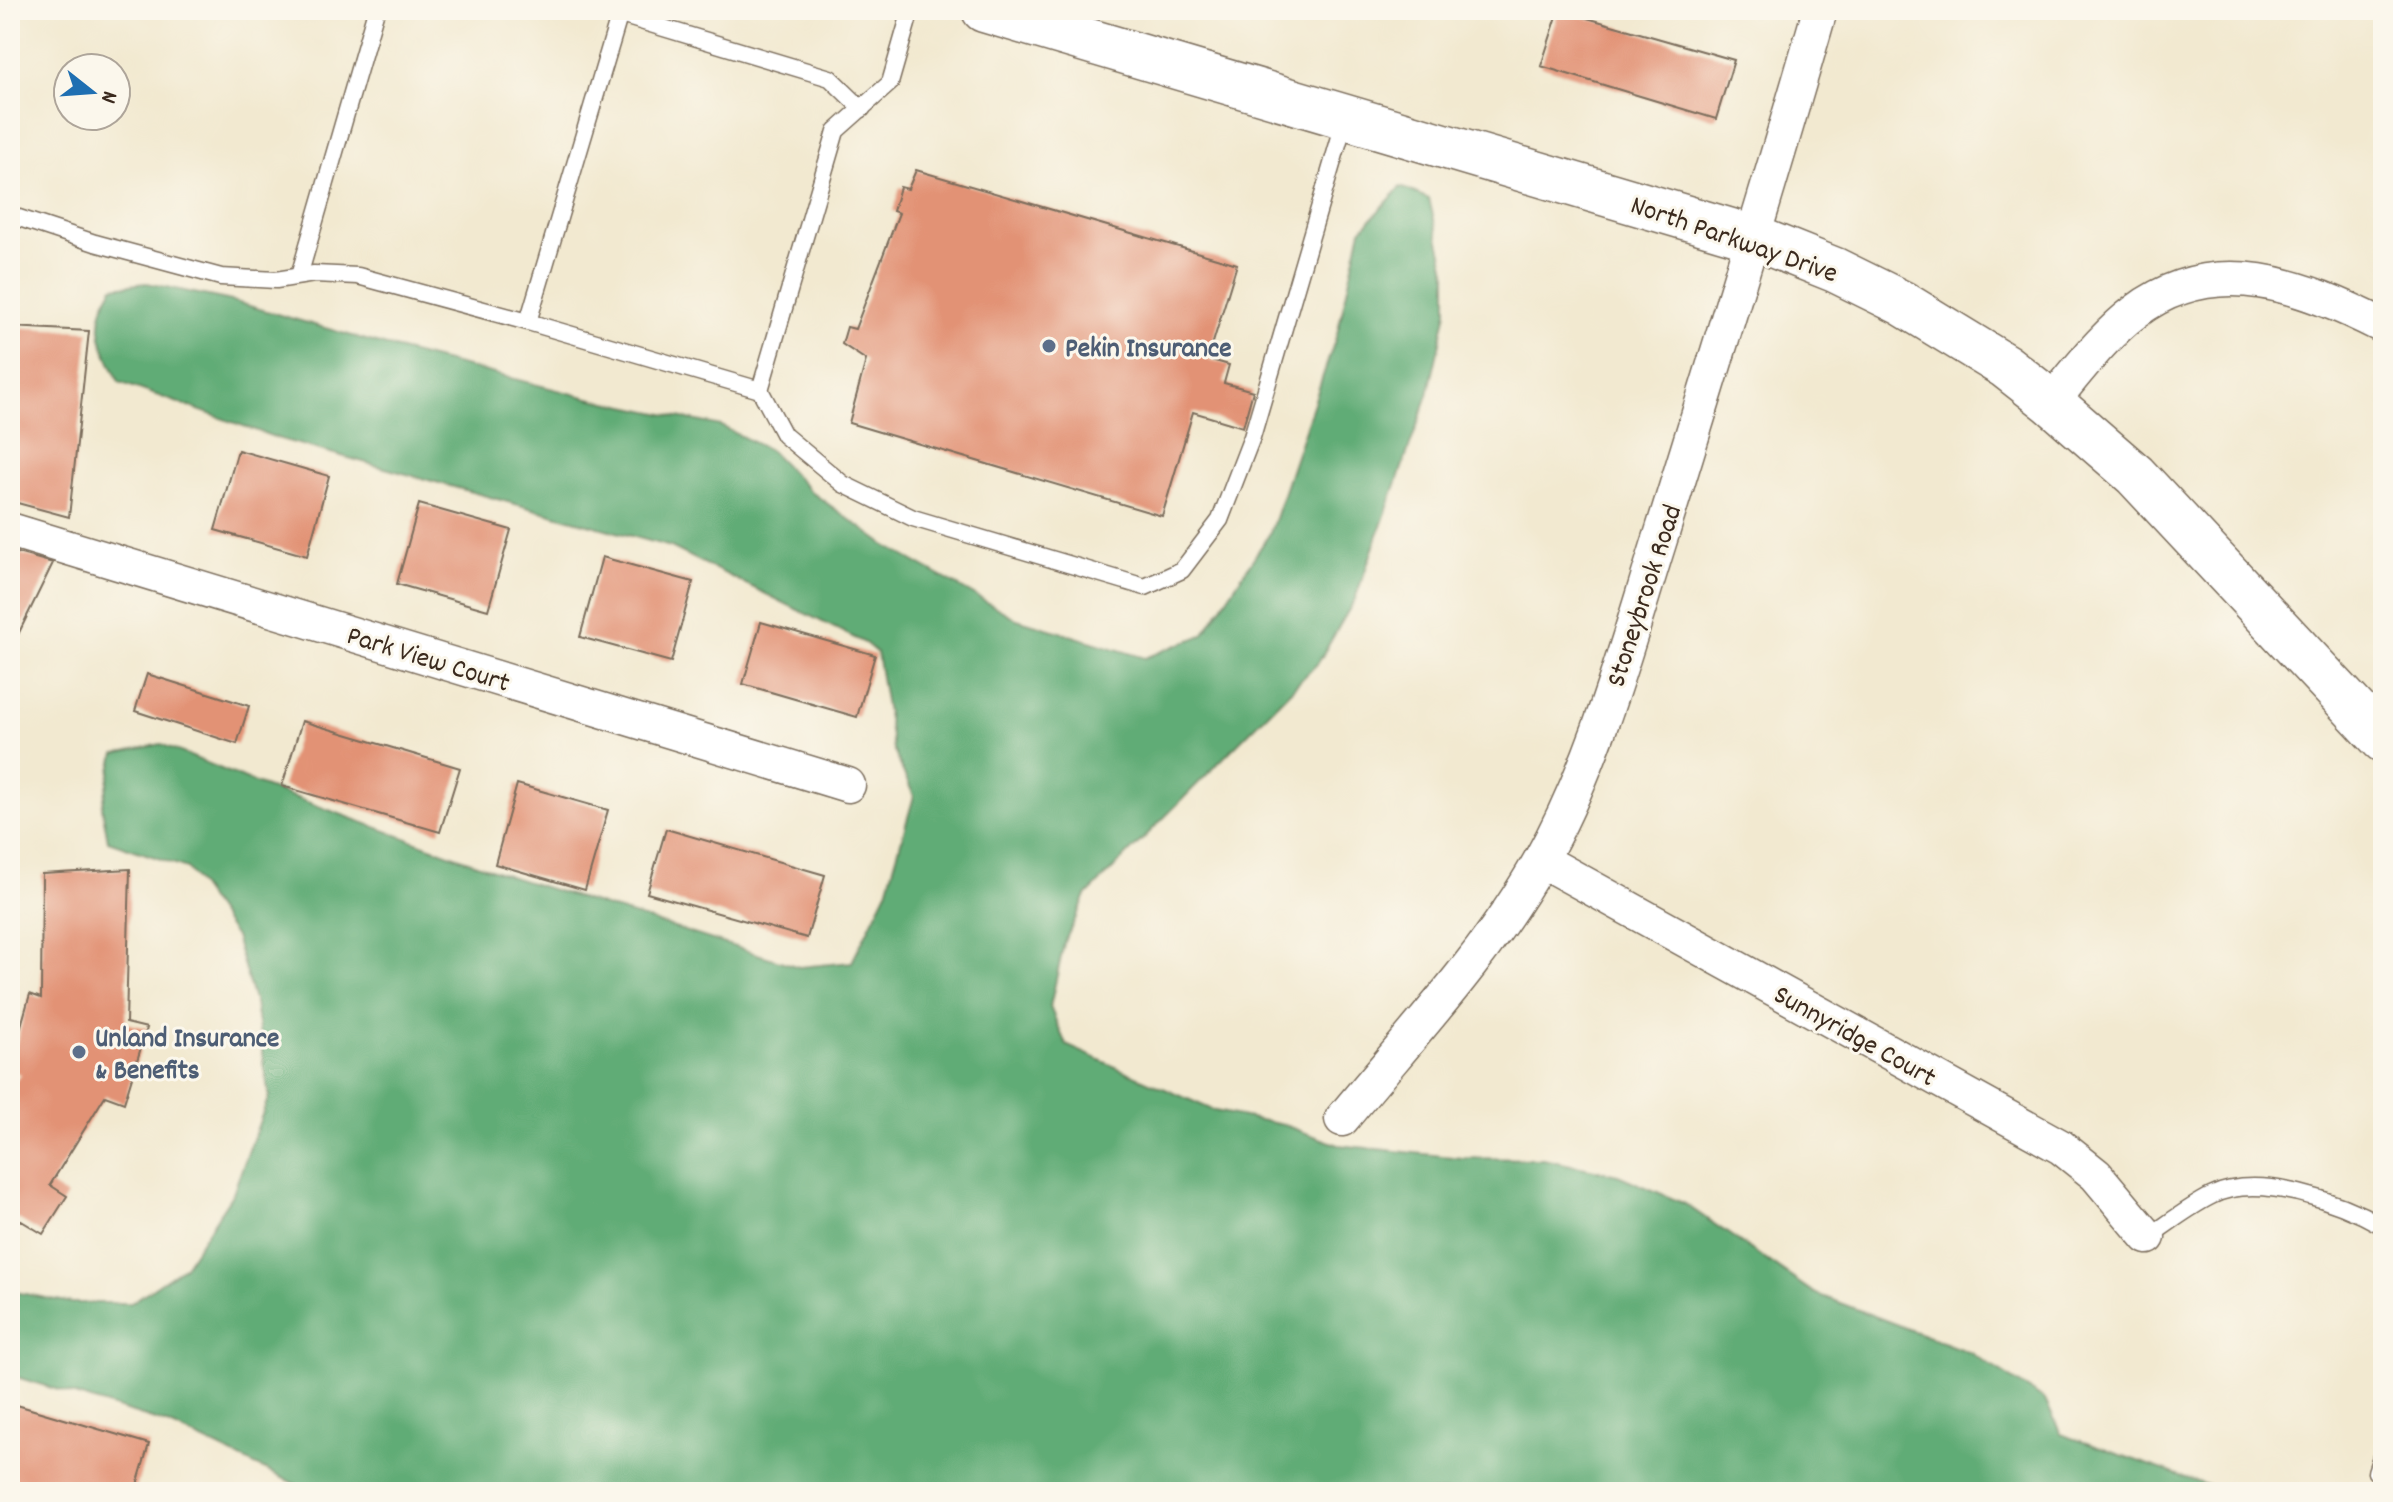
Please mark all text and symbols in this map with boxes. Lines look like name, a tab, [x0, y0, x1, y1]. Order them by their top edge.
north arrow	[52, 52, 132, 132]
text: N	[91, 87, 124, 107]
street label: North Parkway Drive	[1624, 188, 1842, 296]
place label: Pekin Insurance	[1065, 331, 1232, 371]
marker: Pekin Insurance	[1040, 337, 1058, 355]
street label: Stoneybrook Road	[1598, 500, 1695, 693]
street label: Park View Court	[341, 618, 514, 706]
street label: Sunnyridge Court	[1765, 977, 1942, 1100]
place label: Unland Insurance & Benefits	[95, 1021, 279, 1093]
marker: Unland Insurance & Benefits	[70, 1043, 88, 1061]

